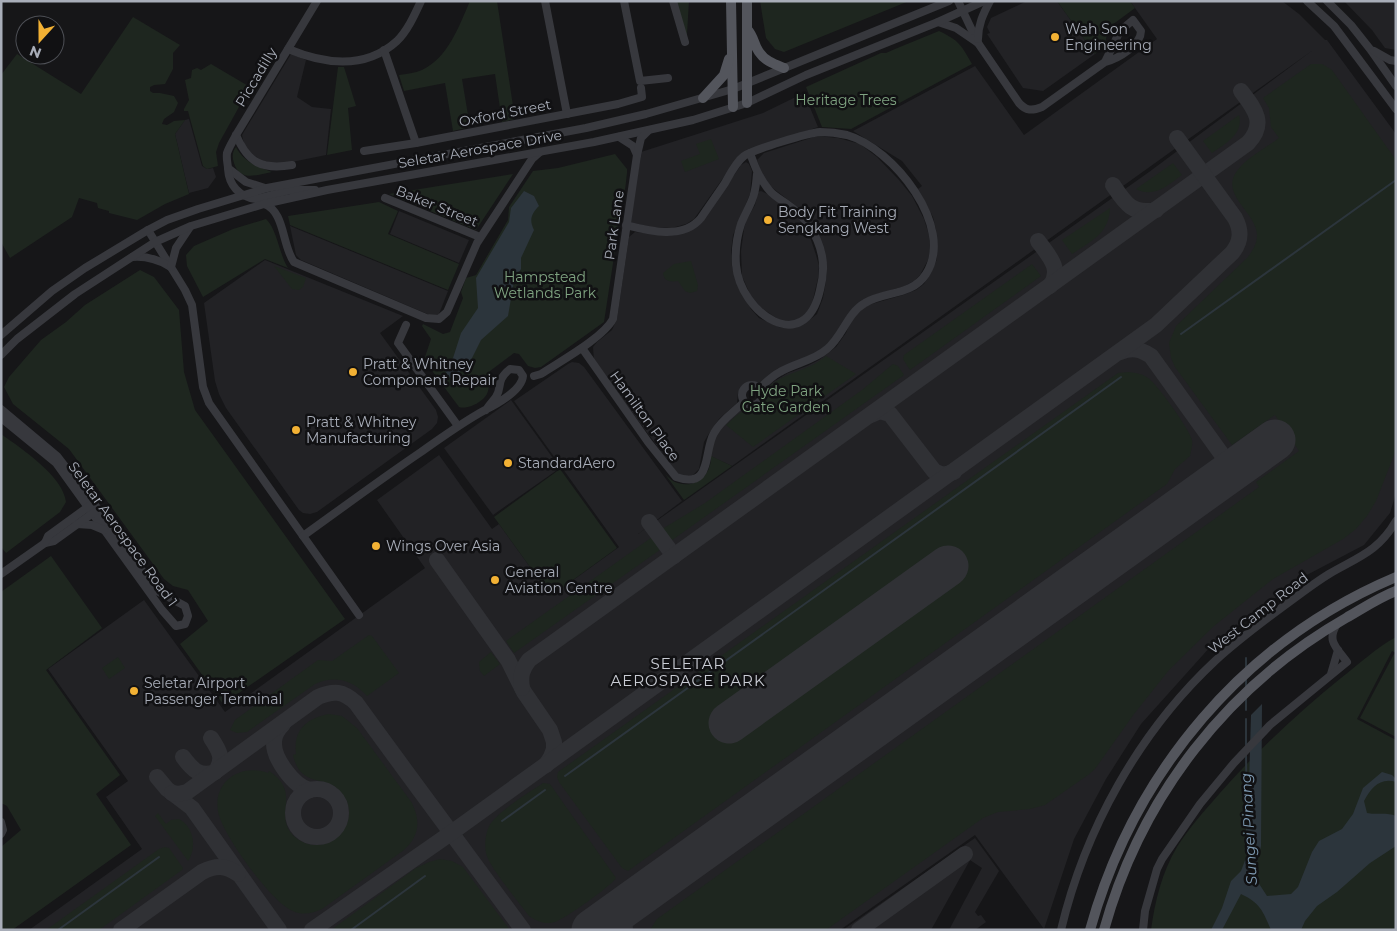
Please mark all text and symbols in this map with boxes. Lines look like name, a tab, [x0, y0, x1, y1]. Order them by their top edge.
north arrow	[15, 15, 65, 65]
place label: Wah Son Engineering	[1065, 20, 1152, 54]
marker: Wah Son Engineering	[1049, 31, 1061, 43]
text: N	[27, 42, 44, 63]
street label: Piccadilly	[231, 44, 281, 110]
park label: Heritage Trees	[795, 91, 897, 109]
street label: Oxford Street	[457, 95, 553, 131]
street label: Seletar Aerospace Drive	[397, 126, 563, 172]
street label: Baker Street	[393, 181, 481, 231]
street label: Park Lane	[600, 189, 628, 261]
place label: Body Fit Training Sengkang West	[778, 203, 897, 237]
marker: Body Fit Training Sengkang West	[762, 214, 774, 226]
park label: Hampstead Wetlands Park	[494, 268, 597, 302]
place label: Pratt & Whitney Component Repair	[363, 355, 497, 389]
marker: Pratt & Whitney Component Repair	[347, 366, 359, 378]
street label: Hamilton Place	[606, 367, 684, 465]
park label: Hyde Park Gate Garden	[742, 382, 830, 416]
place label: Pratt & Whitney Manufacturing	[306, 413, 417, 447]
marker: Pratt & Whitney Manufacturing	[290, 424, 302, 436]
place label: StandardAero	[518, 454, 615, 472]
marker: StandardAero	[502, 457, 514, 469]
street label: Seletar Aerospace Road 1	[64, 458, 182, 610]
place label: Wings Over Asia	[386, 537, 500, 555]
marker: Wings Over Asia	[370, 540, 382, 552]
place label: General Aviation Centre	[505, 563, 613, 597]
street label: West Camp Road	[1204, 568, 1312, 658]
marker: General Aviation Centre	[489, 574, 501, 586]
district label: SELETAR AEROSPACE PARK	[610, 654, 766, 690]
place label: Seletar Airport Passenger Terminal	[144, 674, 282, 708]
marker: Seletar Airport Passenger Terminal	[128, 685, 140, 697]
water label: Sungei Pinang	[1236, 772, 1261, 886]

